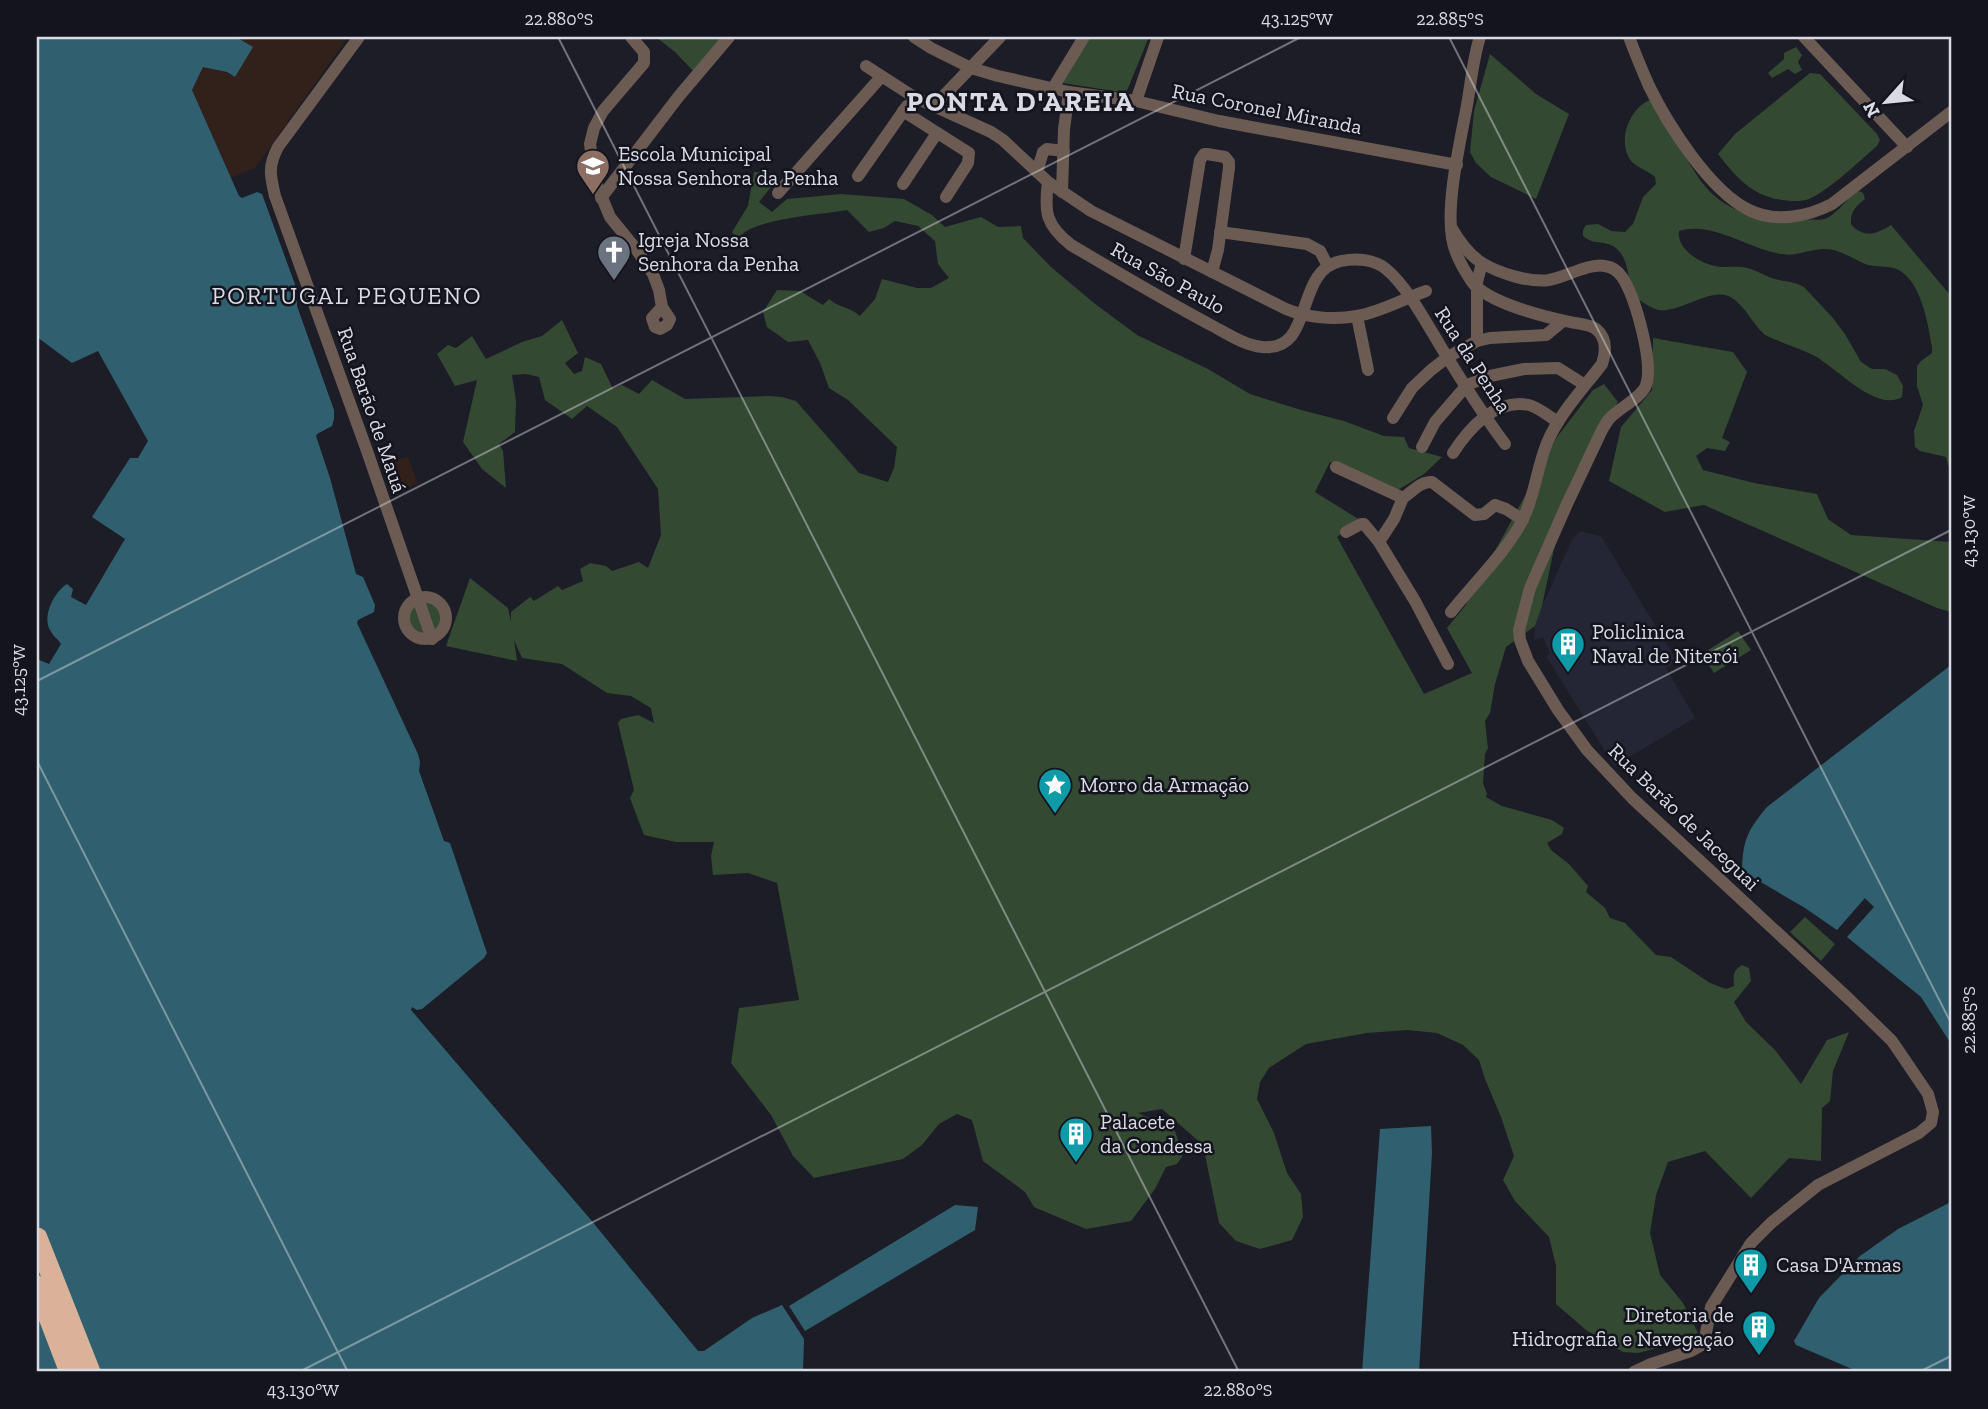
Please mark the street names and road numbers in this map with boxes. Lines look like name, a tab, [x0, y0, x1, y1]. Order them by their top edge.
street label: Rua Coronel Miranda	[1170, 78, 1364, 139]
street label: Rua São Paulo	[1107, 236, 1230, 319]
street label: Rua da Penha	[1430, 302, 1517, 417]
street label: Rua Barão de Mauá	[332, 324, 413, 496]
street label: Rua Barão de Jaceguai	[1603, 738, 1765, 895]

